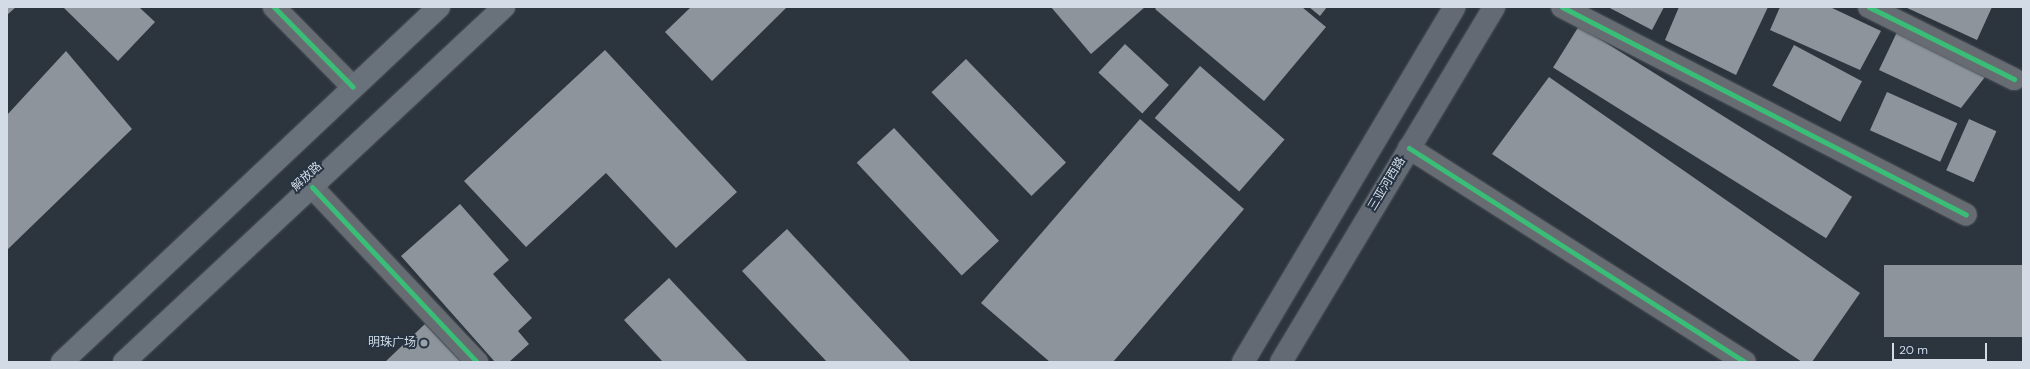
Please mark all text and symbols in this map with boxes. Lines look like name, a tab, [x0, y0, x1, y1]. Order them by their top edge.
street label: 三亚河西路	[1365, 155, 1409, 213]
street label: 解放路	[289, 159, 325, 195]
scale bar	[1894, 335, 1989, 361]
place label: 明珠广场	[368, 336, 416, 350]
marker: 明珠广场	[419, 338, 429, 348]
text: 20 m	[1899, 342, 1928, 358]

